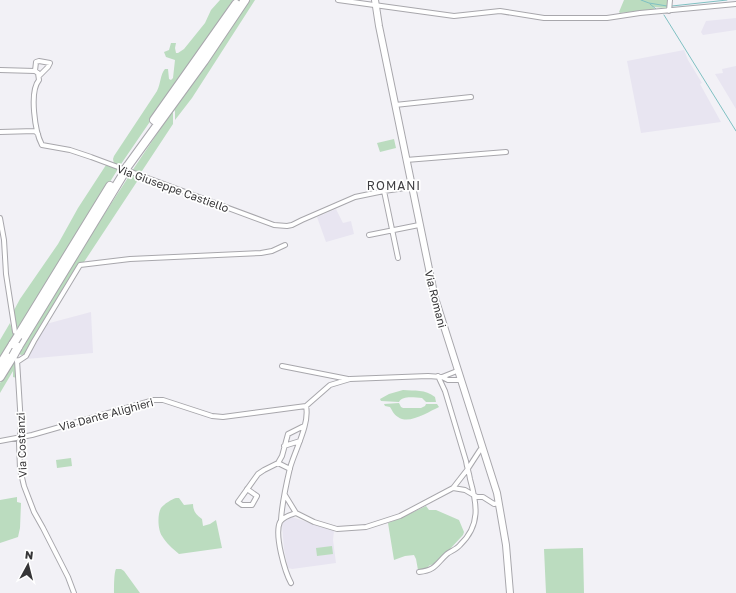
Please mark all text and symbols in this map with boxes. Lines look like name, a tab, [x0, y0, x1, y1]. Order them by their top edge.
street label: Via Giuseppe Castiello	[115, 162, 231, 214]
district label: ROMANI	[367, 178, 421, 193]
street label: Via Romani	[423, 269, 449, 329]
street label: Via Dante Alighieri	[57, 395, 155, 433]
street label: Via Costanzi	[13, 412, 29, 478]
north arrow	[8, 545, 48, 585]
text: N	[24, 548, 34, 562]

